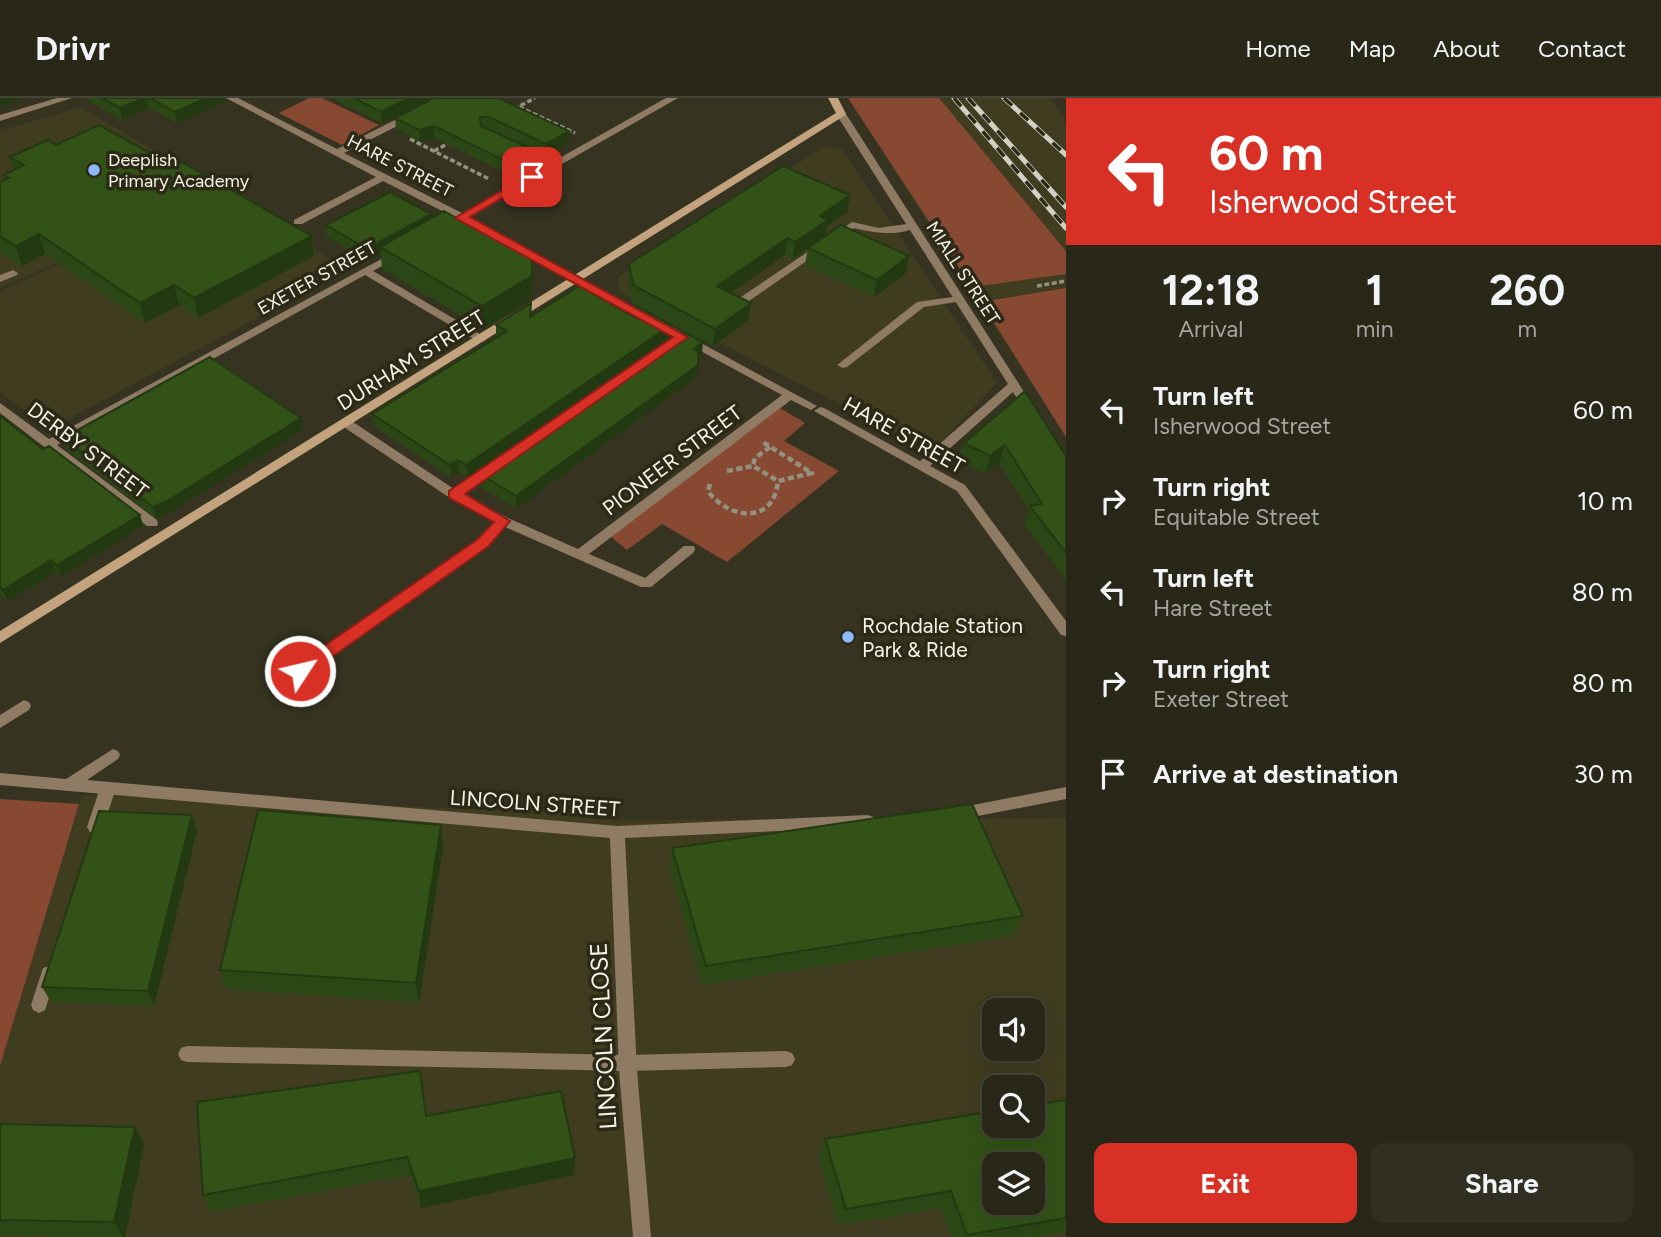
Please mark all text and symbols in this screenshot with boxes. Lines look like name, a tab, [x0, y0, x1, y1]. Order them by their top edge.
text: Drivr	[35, 29, 110, 68]
text: Home	[1245, 34, 1311, 63]
text: Map	[1349, 34, 1395, 63]
text: About	[1433, 34, 1500, 63]
text: Contact	[1538, 34, 1626, 63]
text: 60 m	[1209, 123, 1324, 182]
icon: left	[1094, 126, 1185, 217]
street label: HARE STREET	[344, 130, 457, 202]
pin	[502, 147, 562, 207]
place label: Deeplish Primary Academy	[108, 149, 250, 192]
icon: arrive	[513, 158, 551, 196]
marker: Deeplish Primary Academy	[86, 162, 102, 178]
text: Isherwood Street	[1209, 183, 1457, 221]
street label: MIALL STREET	[921, 217, 1005, 329]
street label: EXETER STREET	[254, 236, 380, 320]
text: 12:18	[1162, 265, 1260, 316]
text: 1	[1366, 265, 1383, 316]
text: 260	[1489, 265, 1565, 316]
street label: DURHAM STREET	[333, 304, 490, 416]
text: Arrival	[1178, 315, 1243, 343]
text: min	[1356, 315, 1393, 343]
text: m	[1517, 315, 1537, 343]
text: Turn left	[1153, 380, 1254, 412]
street label: HARE STREET	[839, 391, 969, 479]
icon: left	[1094, 391, 1132, 429]
text: 60 m	[1573, 394, 1633, 426]
street label: DERBY STREET	[23, 396, 154, 504]
street label: PIONEER STREET	[598, 399, 747, 520]
text: Isherwood Street	[1153, 412, 1331, 440]
text: Turn right	[1153, 471, 1270, 503]
icon: right	[1094, 482, 1132, 520]
text: 10 m	[1577, 485, 1633, 517]
text: Equitable Street	[1153, 503, 1320, 531]
text: Turn left	[1153, 562, 1254, 594]
icon: left	[1094, 573, 1132, 611]
text: 80 m	[1572, 576, 1633, 608]
text: Hare Street	[1153, 594, 1272, 622]
place label: Rochdale Station Park & Ride	[862, 613, 1023, 662]
marker: Rochdale Station Park & Ride	[840, 629, 856, 645]
position arrow	[263, 634, 337, 708]
text: Turn right	[1153, 653, 1270, 685]
icon: right	[1094, 664, 1132, 702]
text: 80 m	[1572, 667, 1633, 699]
text: Exeter Street	[1153, 685, 1289, 713]
icon: arrive	[1094, 755, 1132, 793]
text: Arrive at destination	[1153, 758, 1398, 790]
text: 30 m	[1574, 758, 1633, 790]
street label: LINCOLN STREET	[449, 785, 621, 821]
street label: LINCOLN CLOSE	[584, 942, 622, 1130]
map controls	[982, 998, 1045, 1215]
button: sound	[982, 998, 1045, 1061]
button: search	[982, 1075, 1045, 1138]
button: Exit	[1094, 1143, 1357, 1223]
button: Share	[1371, 1143, 1633, 1223]
button: layers	[982, 1152, 1045, 1215]

